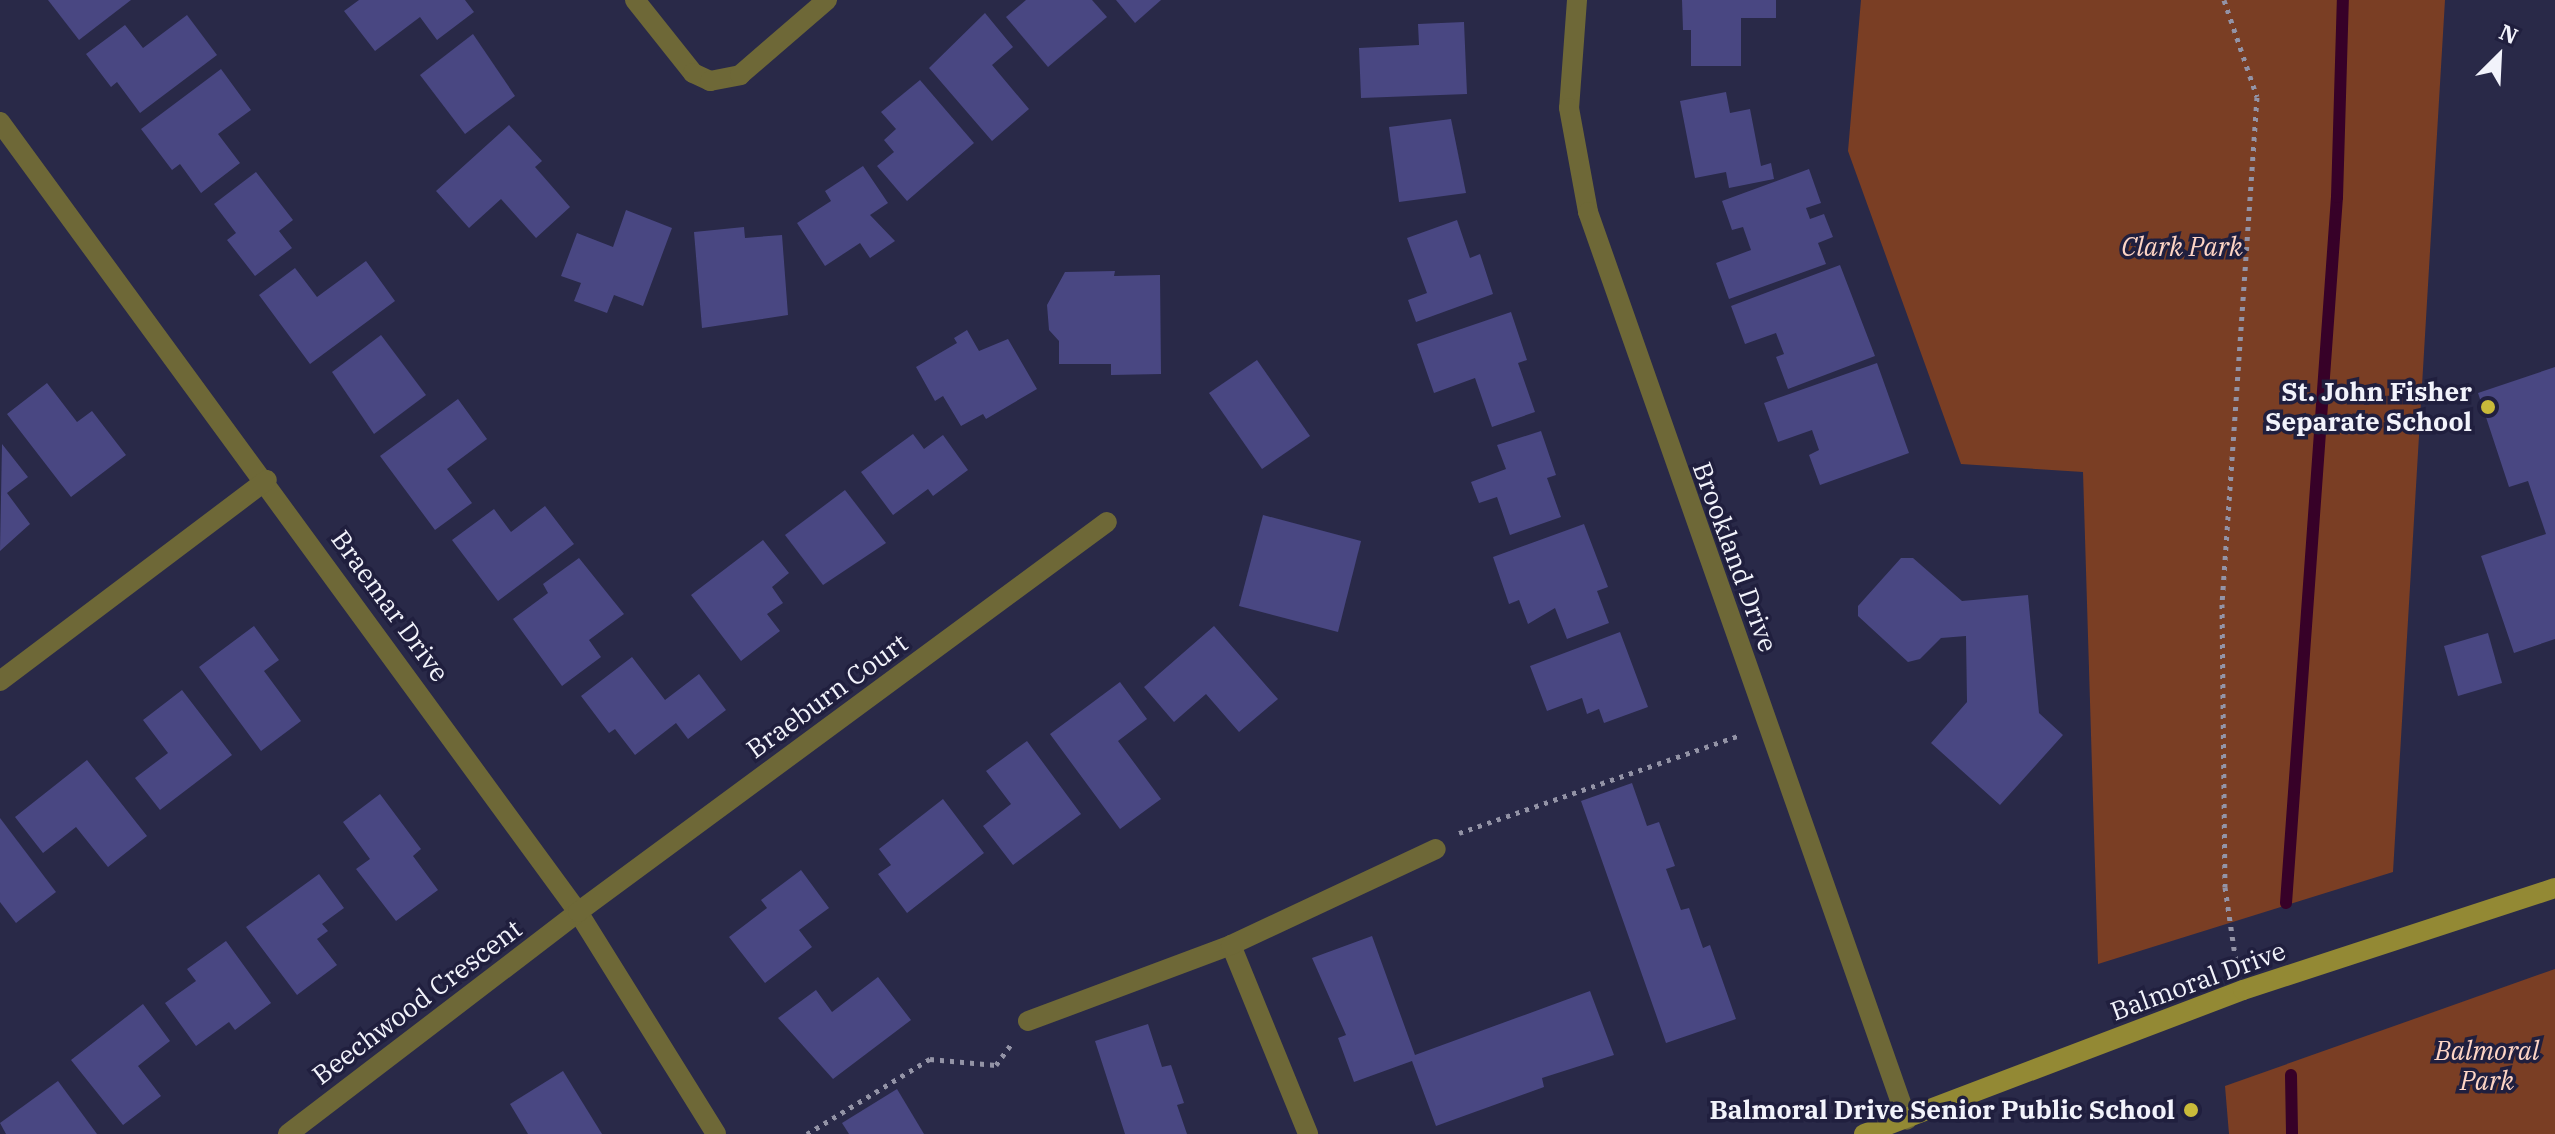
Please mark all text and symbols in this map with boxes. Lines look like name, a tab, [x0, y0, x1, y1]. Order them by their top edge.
north arrow	[2459, 16, 2539, 96]
text: N	[2495, 17, 2523, 50]
park label: Clark Park	[2121, 231, 2243, 263]
place label: St. John Fisher Separate School	[2265, 376, 2472, 438]
marker: St. John Fisher Separate School	[2479, 398, 2497, 416]
street label: Brookland Drive	[1686, 458, 1784, 656]
street label: Braemar Drive	[325, 524, 455, 688]
street label: Braeburn Court	[740, 627, 914, 765]
street label: Beechwood Crescent	[306, 913, 528, 1091]
street label: Balmoral Drive	[2106, 935, 2290, 1027]
park label: Balmoral Park	[2435, 1035, 2539, 1096]
place label: Balmoral Drive Senior Public School	[1710, 1094, 2175, 1126]
marker: Balmoral Drive Senior Public School	[2182, 1101, 2200, 1119]

